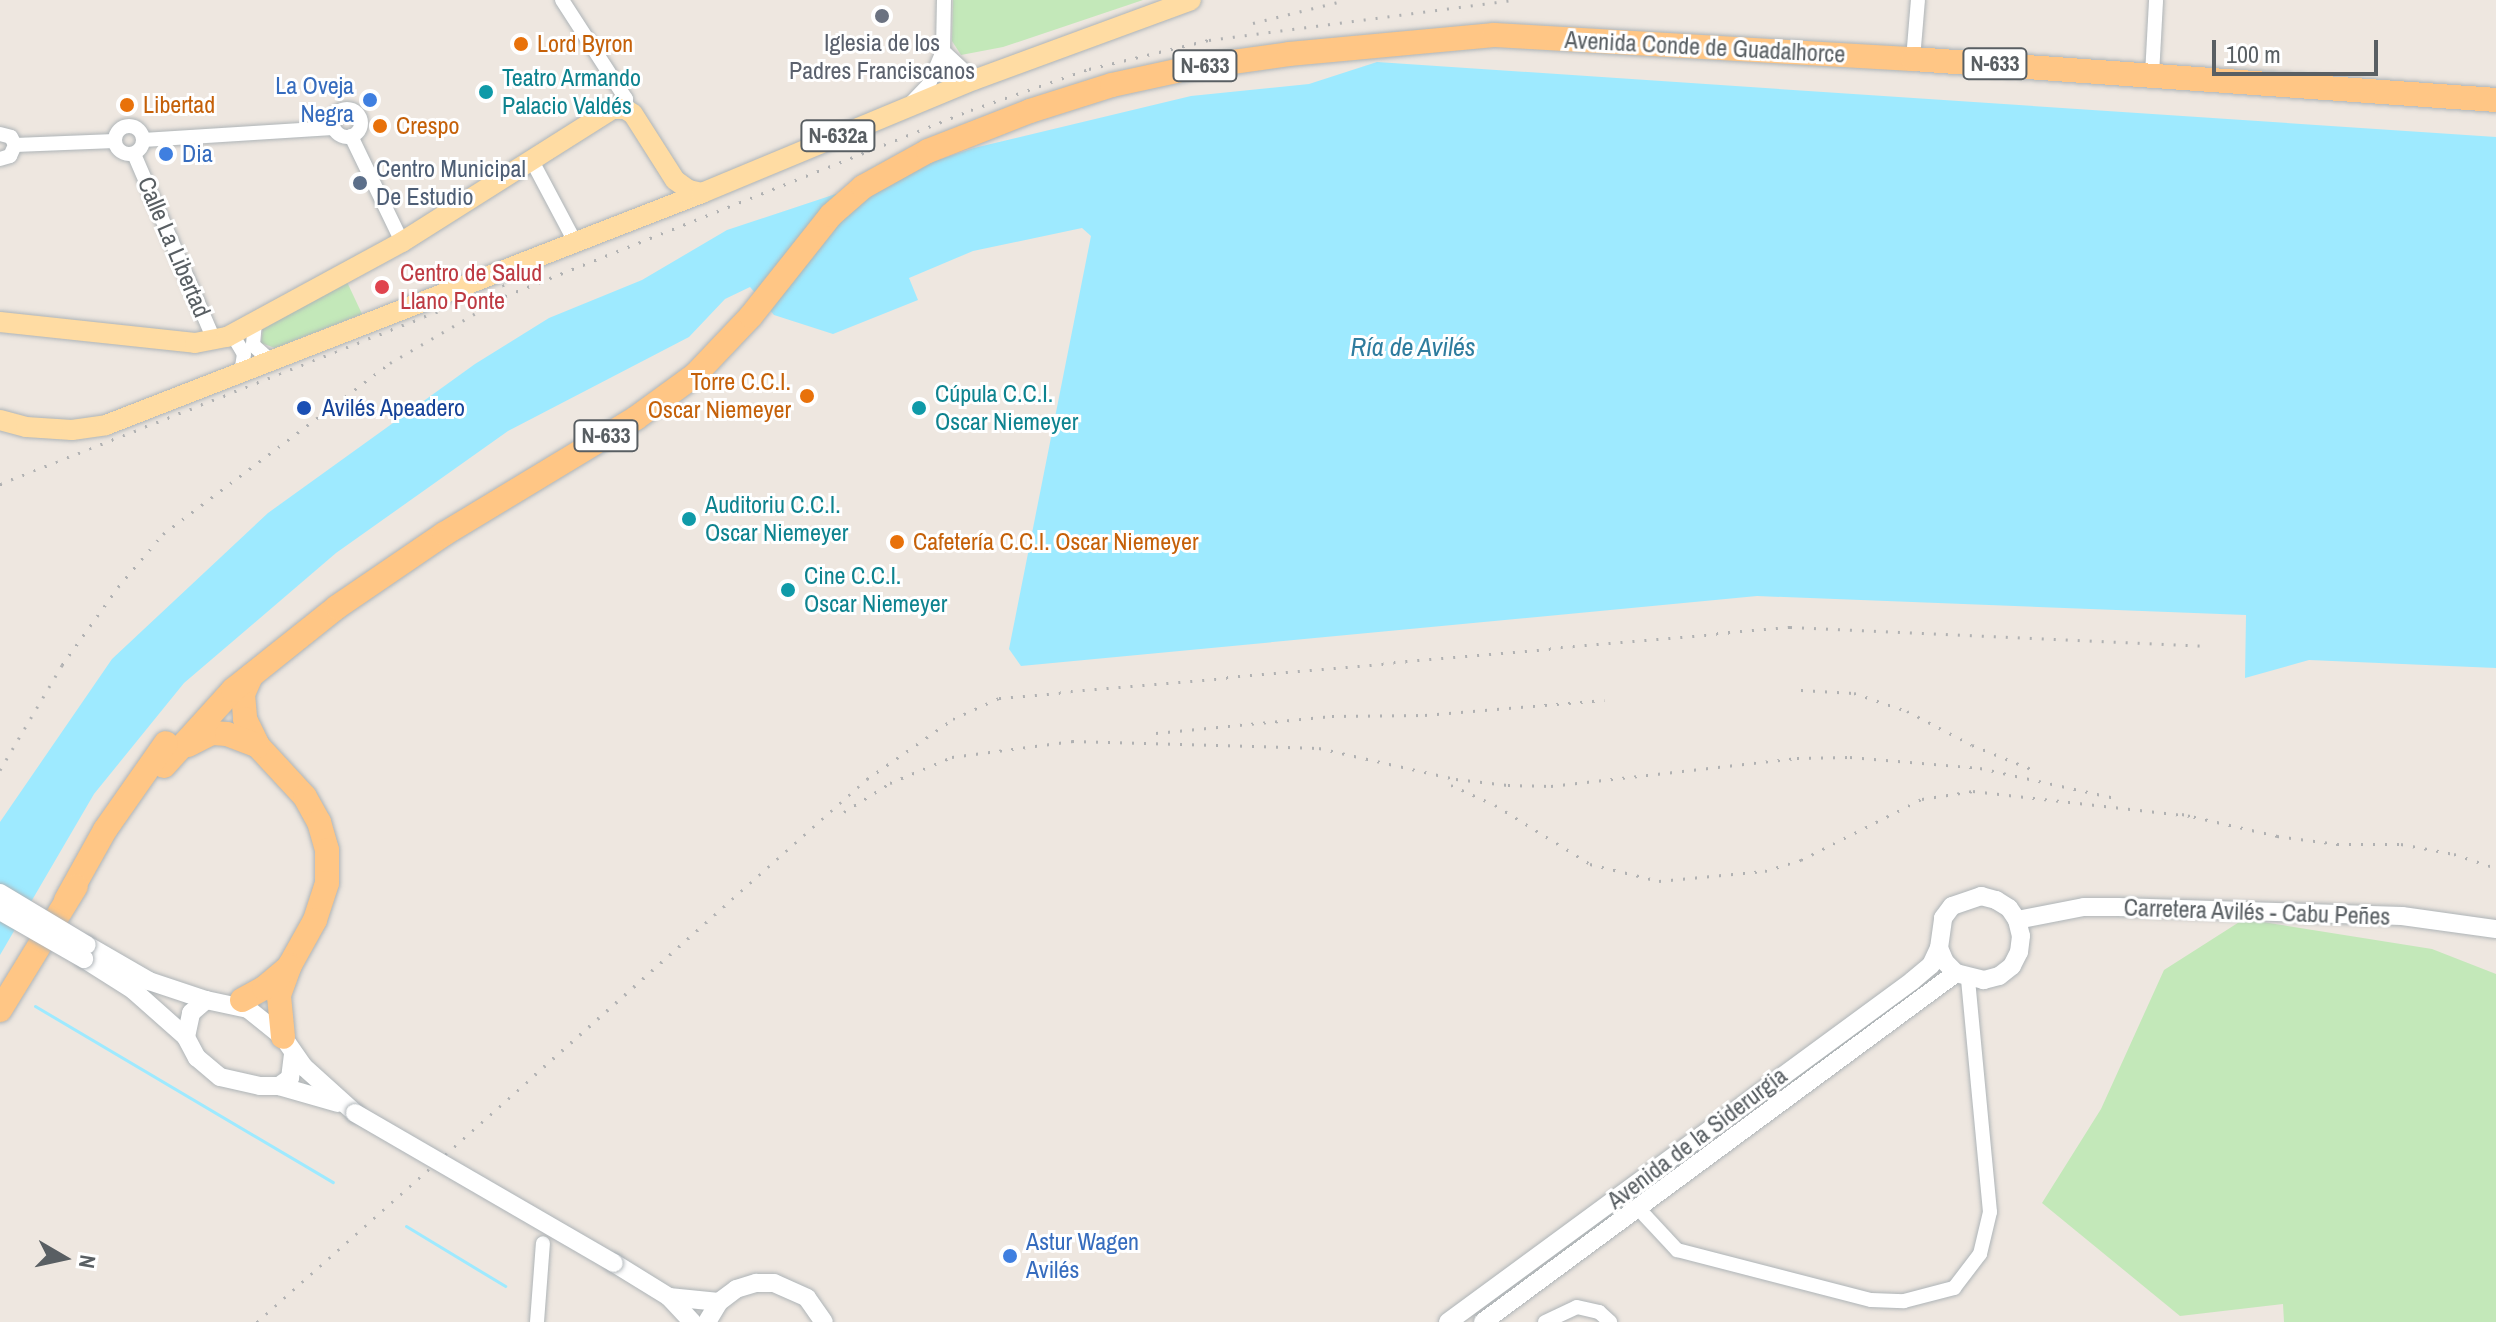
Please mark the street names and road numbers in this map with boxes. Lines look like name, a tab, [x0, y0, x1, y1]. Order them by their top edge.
street label: Avenida Conde de Guadalhorce	[1564, 25, 1846, 69]
road number: N-633	[1961, 46, 2029, 82]
road number: N-633	[1171, 48, 1239, 84]
road number: N-632a	[800, 118, 876, 154]
street label: Calle La Libertad	[131, 172, 217, 322]
road number: N-633	[572, 418, 640, 454]
street label: Carretera Avilés - Cabu Peñes	[2123, 893, 2391, 931]
street label: Avenida de la Siderurgia	[1602, 1061, 1792, 1215]

